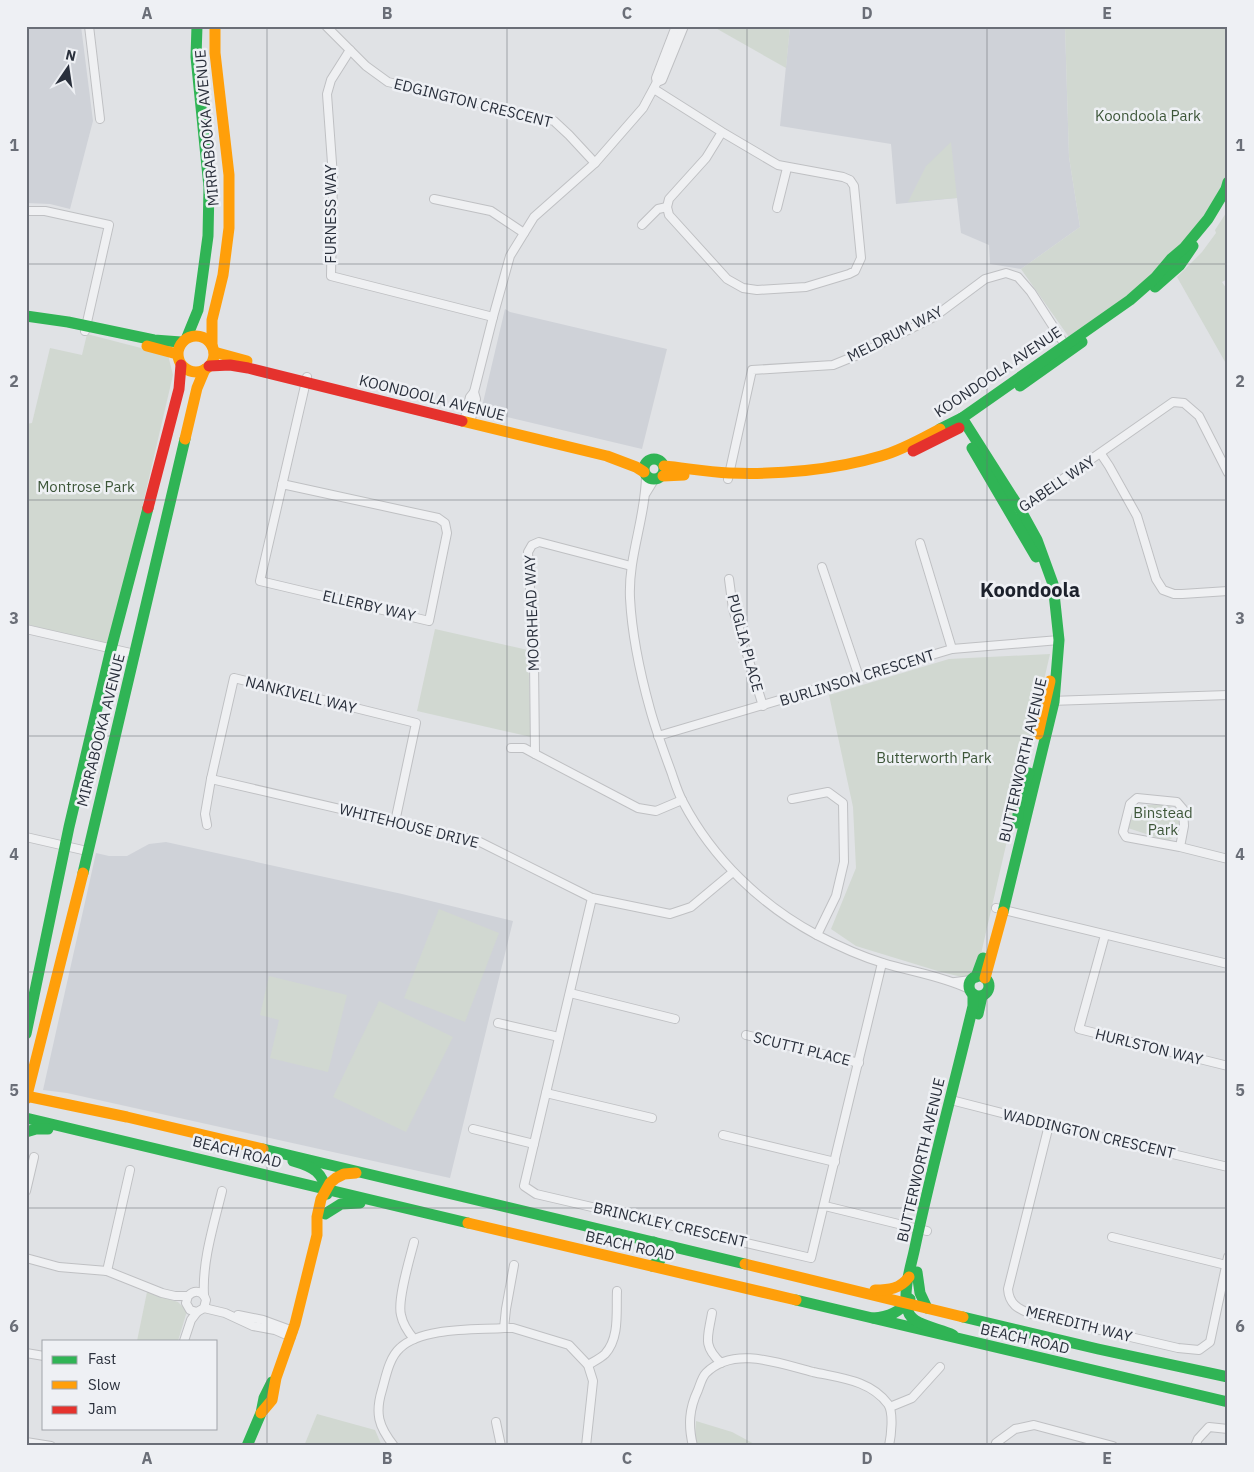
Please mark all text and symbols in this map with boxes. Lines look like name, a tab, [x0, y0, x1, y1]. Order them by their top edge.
text: A	[142, 3, 153, 23]
text: B	[382, 3, 393, 23]
text: C	[622, 3, 632, 23]
text: D	[861, 3, 873, 23]
text: E	[1102, 3, 1112, 23]
north arrow	[42, 42, 92, 92]
text: N	[64, 45, 78, 65]
street label: MIRRABOOKA AVENUE	[190, 49, 223, 207]
street label: EDGINGTON CRESCENT	[392, 74, 555, 131]
park label: Koondoola Park	[1095, 106, 1201, 125]
text: 1	[9, 135, 19, 155]
text: 1	[1235, 135, 1245, 155]
street label: FURNESS WAY	[321, 164, 340, 264]
street label: MELDRUM WAY	[844, 301, 946, 366]
street label: KOONDOOLA AVENUE	[930, 322, 1065, 421]
street label: KOONDOOLA AVENUE	[357, 370, 507, 425]
text: 2	[9, 371, 19, 391]
text: 2	[1235, 371, 1245, 391]
street label: GABELL WAY	[1015, 451, 1099, 516]
park label: Montrose Park	[37, 477, 135, 496]
street label: MOORHEAD WAY	[520, 554, 543, 672]
district label: Koondoola	[980, 576, 1080, 603]
street label: ELLERBY WAY	[321, 586, 418, 625]
street label: PUGLIA PLACE	[723, 592, 768, 694]
text: 3	[9, 608, 19, 628]
text: 3	[1235, 608, 1245, 628]
street label: BURLINSON CRESCENT	[777, 645, 937, 710]
street label: MIRRABOOKA AVENUE	[72, 651, 129, 808]
street label: NANKIVELL WAY	[244, 672, 359, 718]
street label: BUTTERWORTH AVENUE	[994, 676, 1051, 844]
park label: Butterworth Park	[876, 748, 992, 767]
street label: WHITEHOUSE DRIVE	[337, 799, 481, 852]
park label: Binstead Park	[1133, 803, 1193, 839]
text: 4	[9, 844, 19, 864]
text: 4	[1235, 844, 1245, 864]
street label: HURLSTON WAY	[1093, 1024, 1205, 1069]
street label: SCUTTI PLACE	[752, 1027, 853, 1070]
street label: BUTTERWORTH AVENUE	[892, 1076, 949, 1244]
text: 5	[9, 1080, 19, 1100]
text: 5	[1235, 1080, 1245, 1100]
street label: WADDINGTON CRESCENT	[1001, 1104, 1177, 1163]
street label: BEACH ROAD	[191, 1131, 284, 1172]
street label: BRINCKLEY CRESCENT	[592, 1198, 749, 1252]
street label: BEACH ROAD	[584, 1226, 677, 1265]
street label: MEREDITH WAY	[1024, 1301, 1134, 1346]
text: 6	[9, 1316, 19, 1336]
text: 6	[1235, 1316, 1245, 1336]
street label: BEACH ROAD	[979, 1319, 1072, 1358]
legend	[42, 1340, 218, 1430]
text: Fast	[88, 1349, 116, 1368]
text: Slow	[88, 1375, 121, 1394]
text: Jam	[88, 1399, 117, 1418]
text: A	[142, 1448, 153, 1468]
text: B	[382, 1448, 393, 1468]
text: C	[622, 1448, 632, 1468]
text: D	[861, 1448, 873, 1468]
text: E	[1102, 1448, 1112, 1468]

